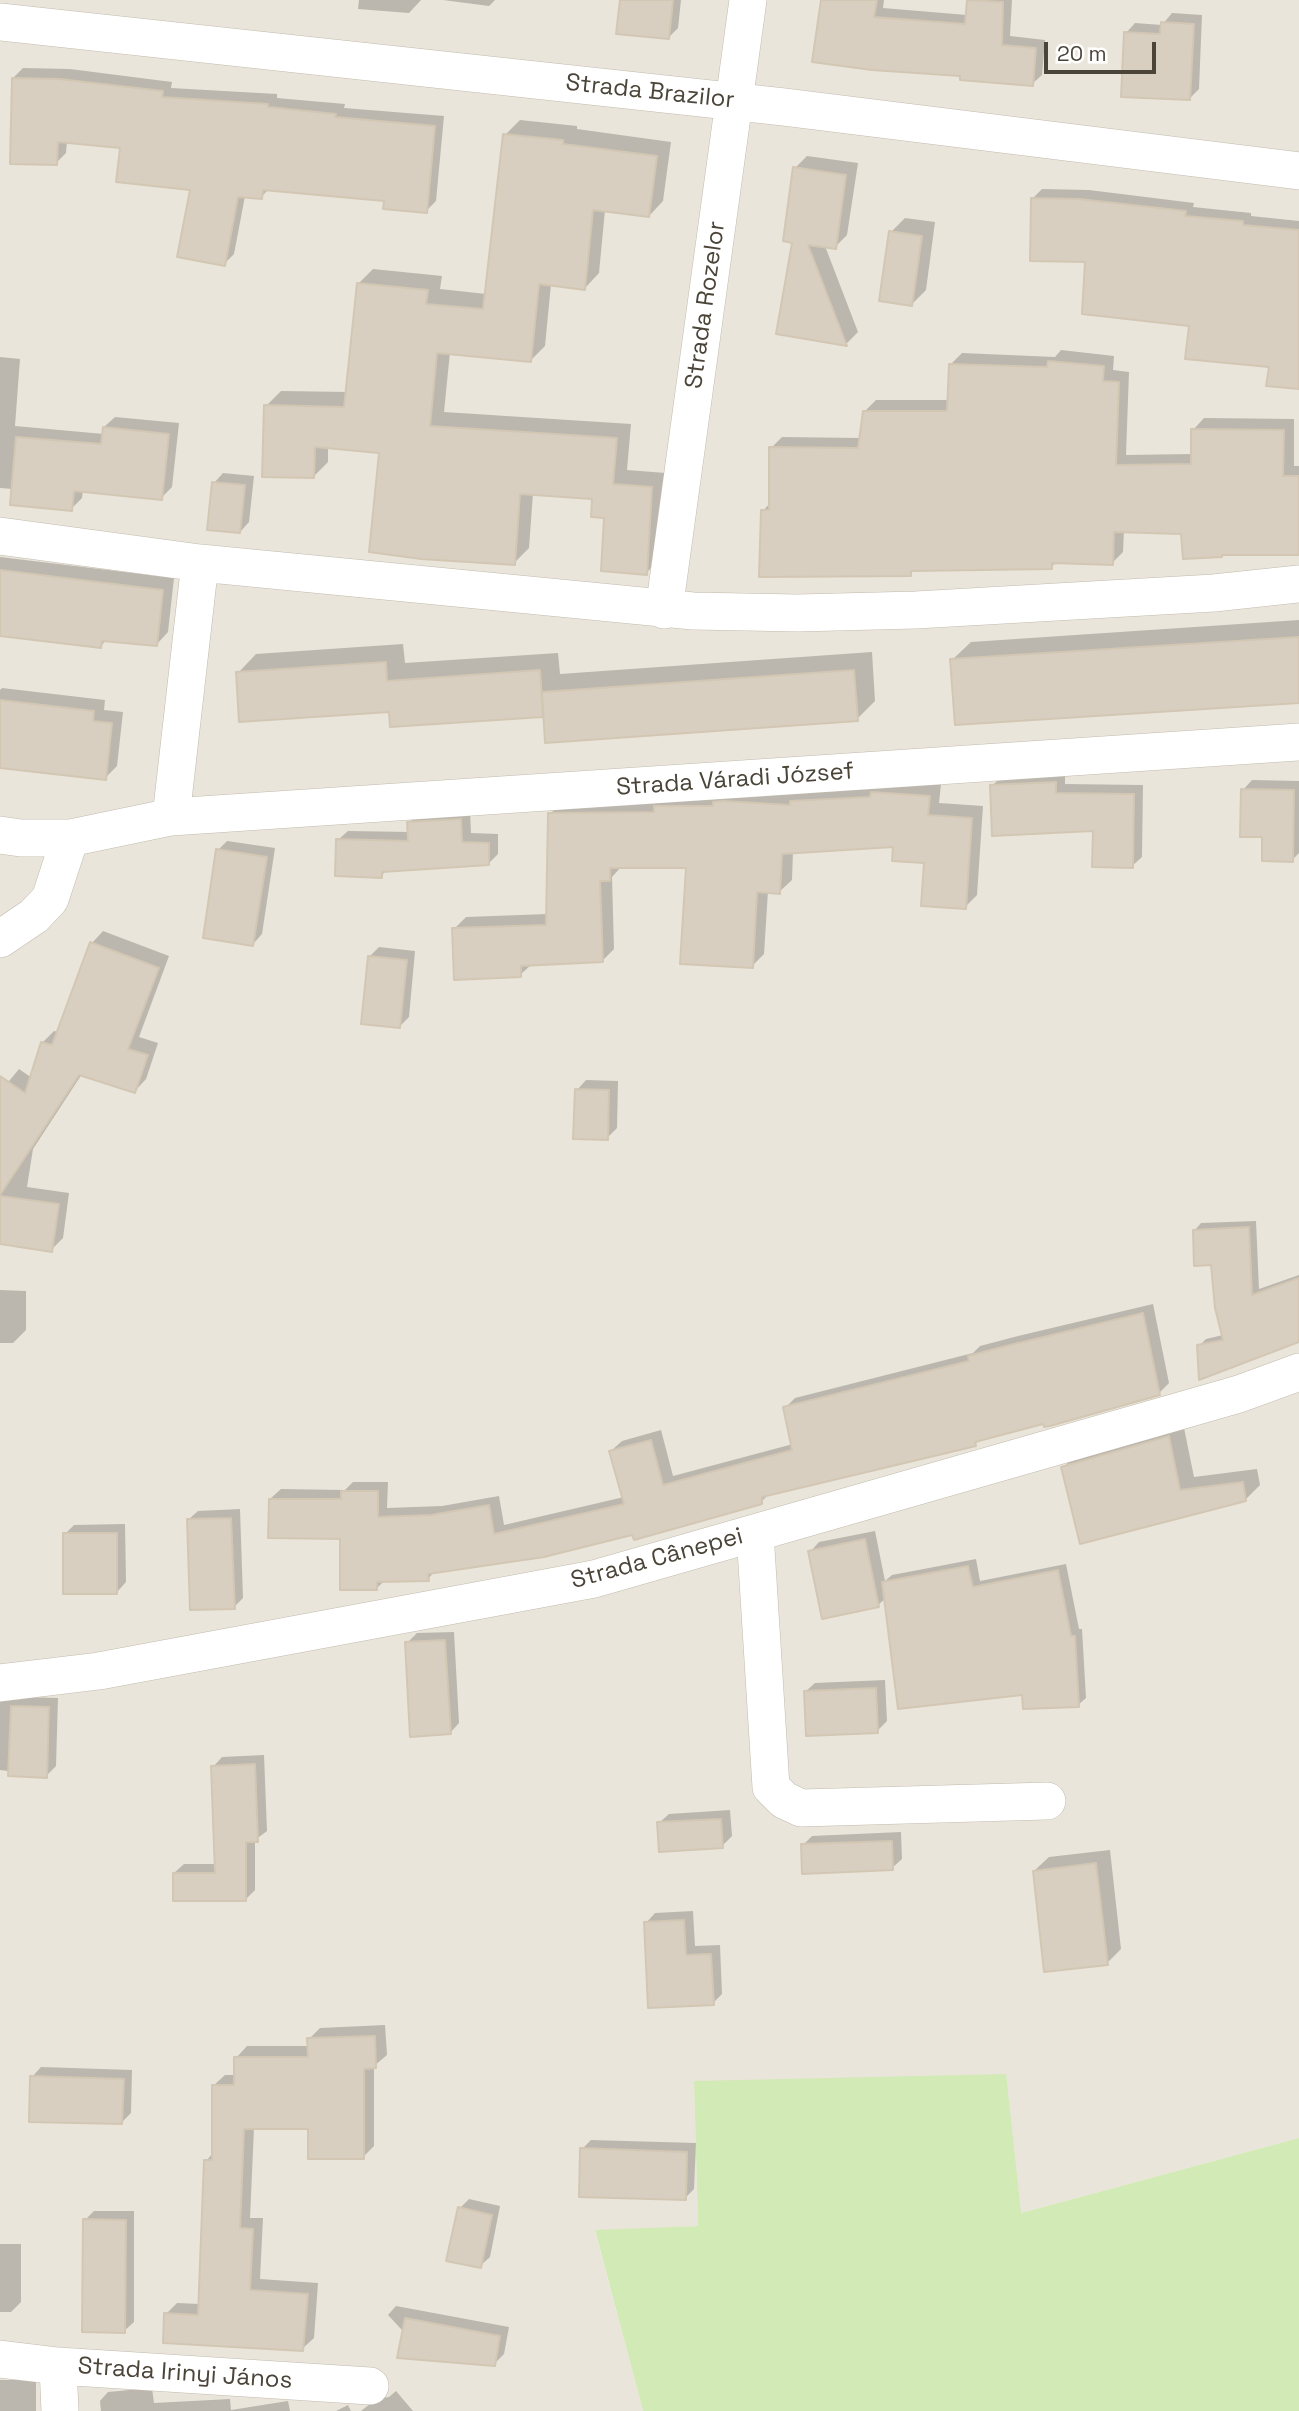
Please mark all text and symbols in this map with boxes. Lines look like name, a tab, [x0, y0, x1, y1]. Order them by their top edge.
scale bar	[1047, 28, 1159, 72]
text: 20 m	[1057, 40, 1107, 67]
street label: Strada Brazilor	[564, 69, 736, 115]
street label: Strada Rozelor	[680, 219, 732, 391]
street label: Strada Váradi József	[615, 757, 855, 803]
street label: Strada Cânepei	[568, 1522, 746, 1596]
street label: Strada Irinyi János	[77, 2352, 293, 2396]

